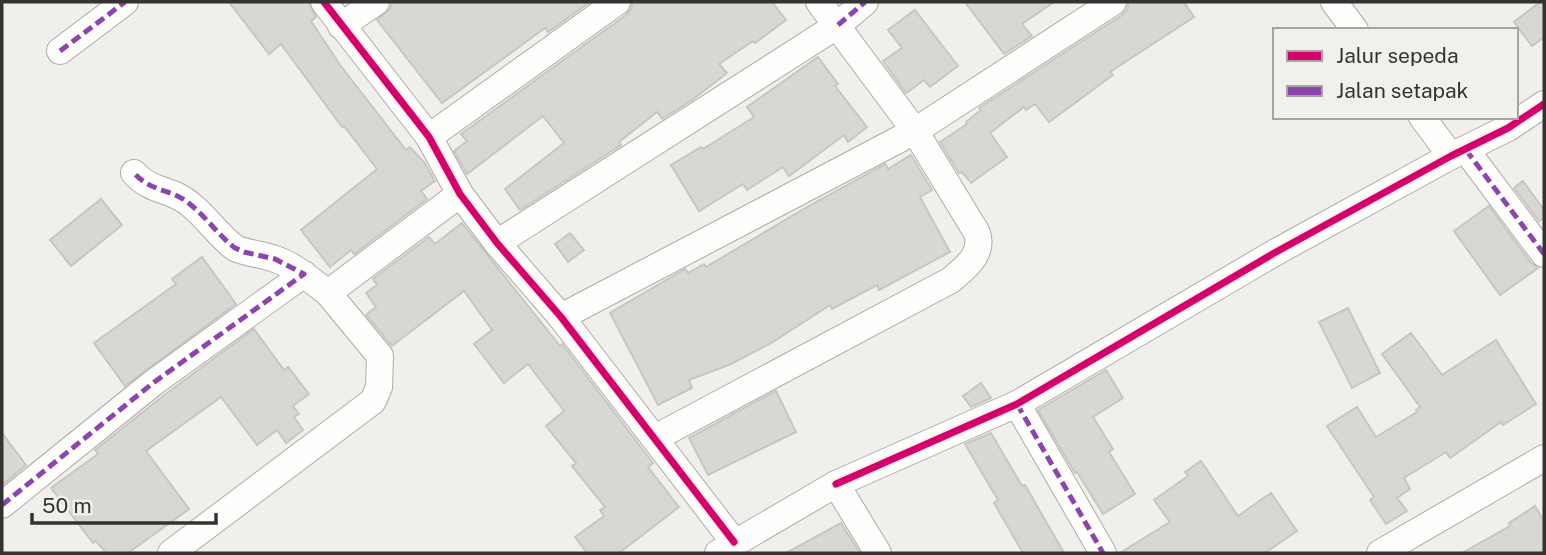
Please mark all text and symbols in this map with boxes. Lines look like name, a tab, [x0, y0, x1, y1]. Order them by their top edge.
legend	[1273, 28, 1518, 119]
text: Jalur sepeda	[1336, 43, 1459, 68]
text: Jalan setapak	[1336, 78, 1469, 103]
scale bar	[32, 482, 215, 526]
text: 50 m	[42, 493, 92, 518]

